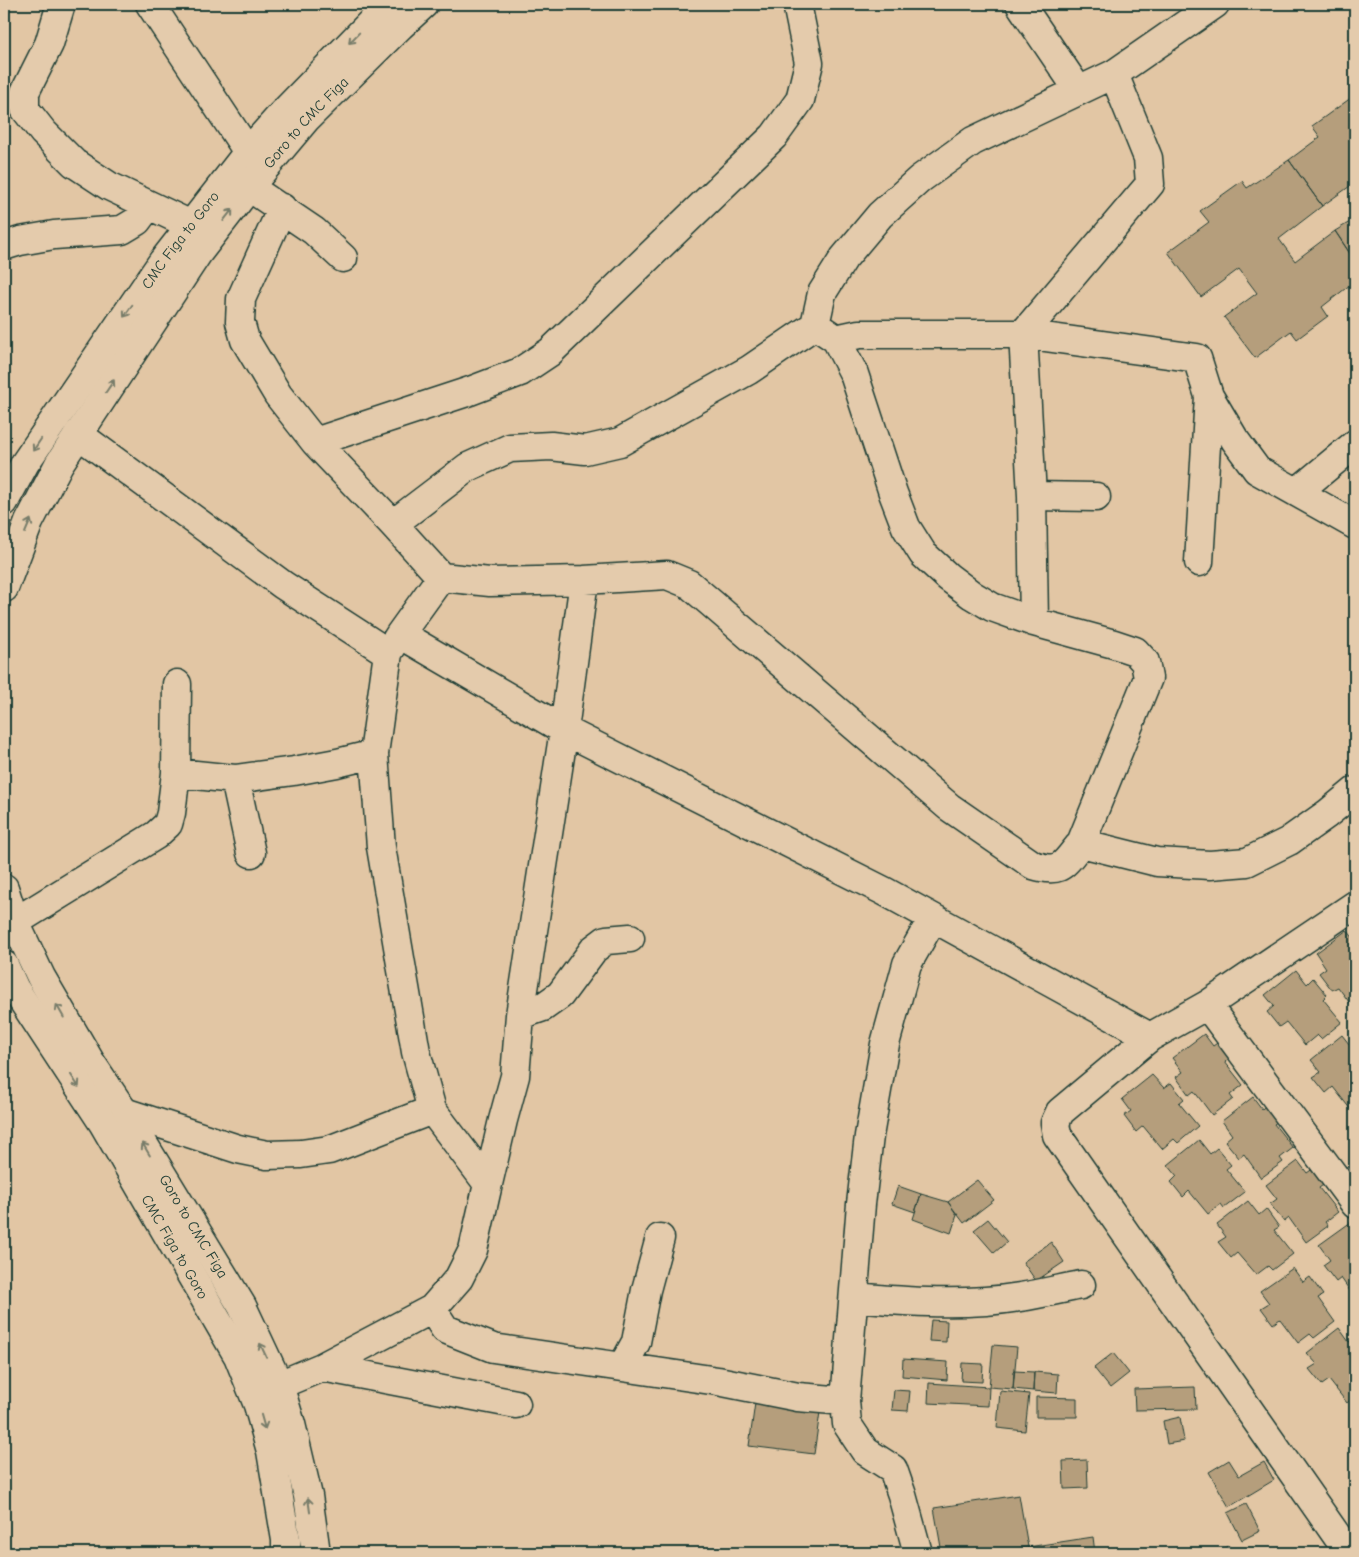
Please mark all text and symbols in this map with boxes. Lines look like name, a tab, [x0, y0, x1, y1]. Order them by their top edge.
one-way arrow	[348, 32, 360, 44]
street label: Goro to CMC Figa	[260, 73, 352, 172]
street label: CMC Figa to Goro	[138, 188, 223, 292]
one-way arrow	[222, 209, 233, 222]
one-way arrow	[123, 304, 133, 318]
one-way arrow	[105, 380, 115, 394]
one-way arrow	[32, 438, 42, 452]
one-way arrow	[23, 519, 33, 534]
one-way arrow	[55, 1004, 65, 1019]
one-way arrow	[70, 1074, 80, 1088]
one-way arrow	[141, 1143, 151, 1157]
street label: Goro to CMC Figa	[155, 1171, 232, 1281]
street label: CMC Figa to Goro	[137, 1191, 212, 1303]
one-way arrow	[257, 1343, 267, 1358]
one-way arrow	[258, 1414, 268, 1430]
one-way arrow	[304, 1497, 314, 1513]

